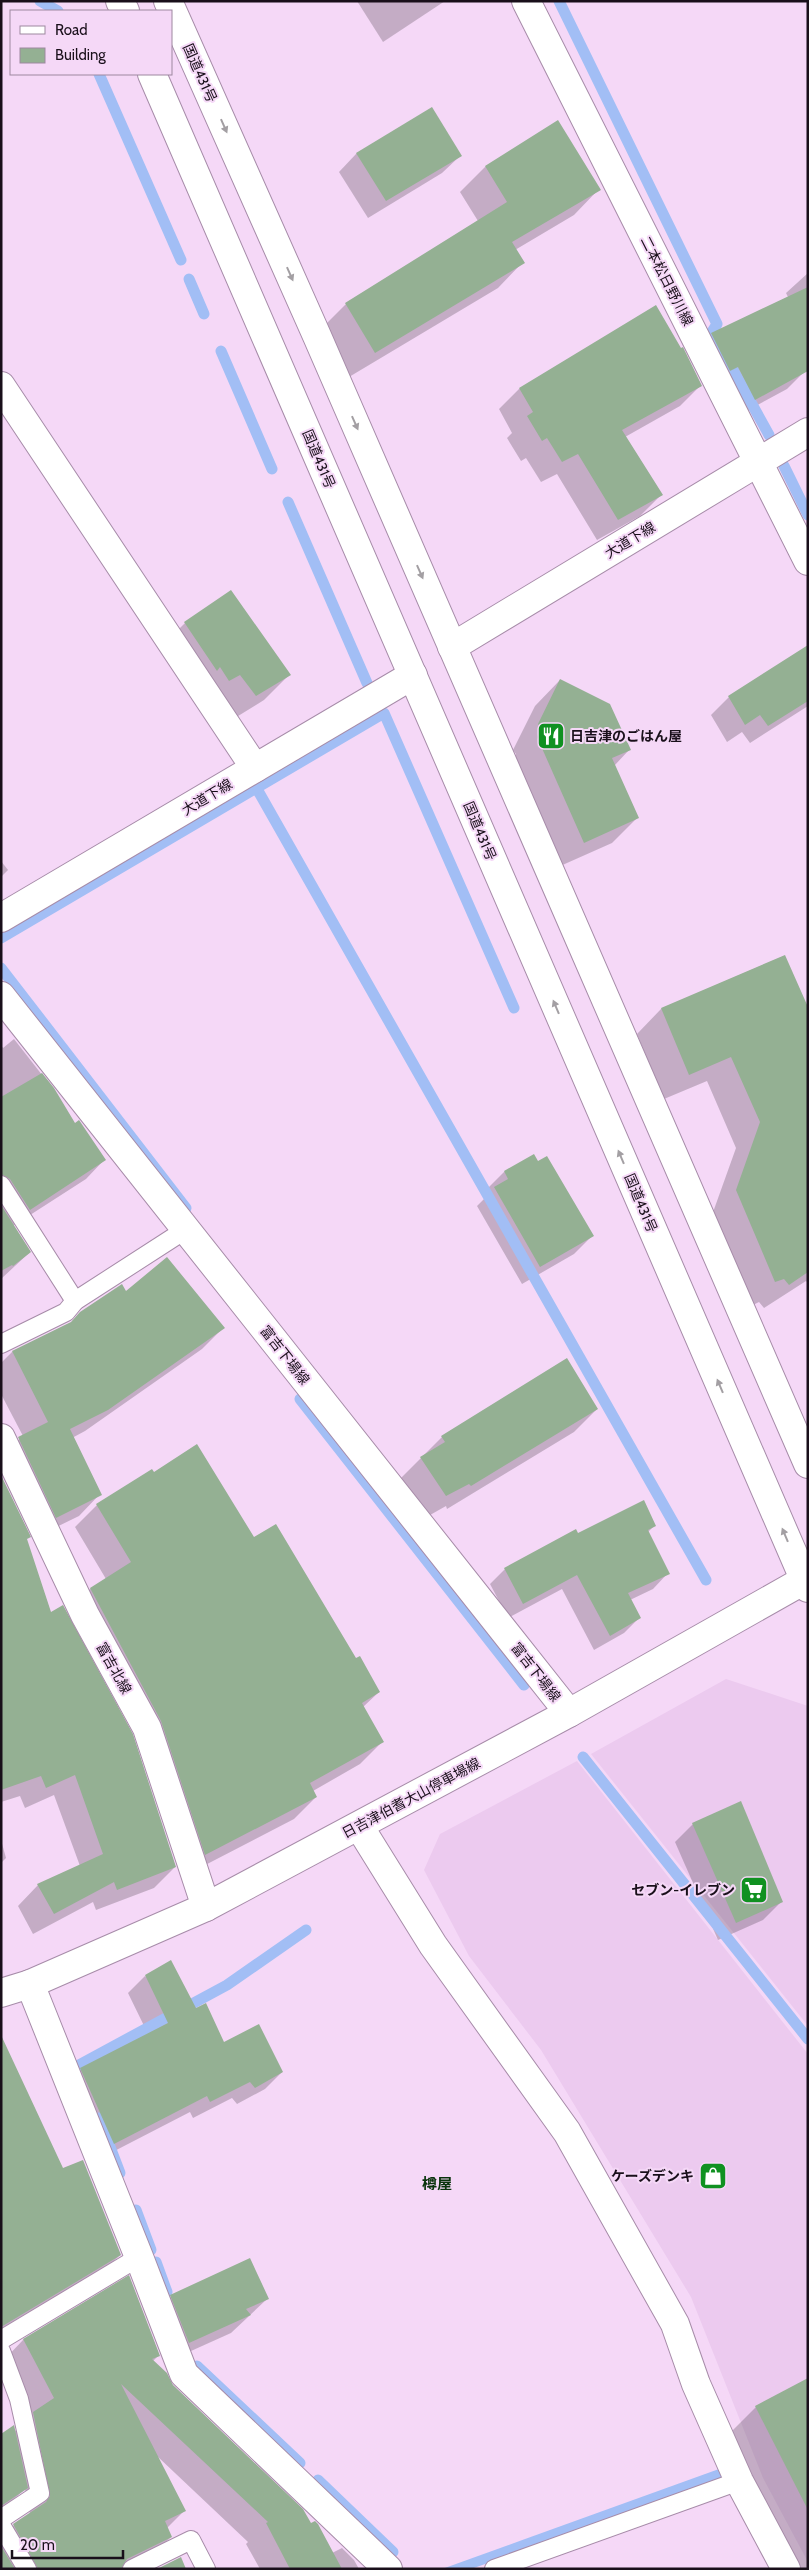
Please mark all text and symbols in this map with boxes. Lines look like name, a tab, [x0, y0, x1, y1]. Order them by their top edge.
legend	[10, 10, 172, 75]
text: Road	[55, 21, 88, 39]
street label: 国道431号	[179, 41, 221, 105]
text: Building	[55, 46, 106, 64]
one-way arrow	[220, 119, 228, 133]
street label: 二本松日野川線	[637, 233, 697, 329]
one-way arrow	[286, 267, 294, 281]
one-way arrow	[351, 416, 359, 430]
street label: 国道431号	[299, 427, 339, 491]
street label: 大道下線	[601, 518, 659, 562]
one-way arrow	[416, 565, 424, 579]
restaurant icon: 日吉津のごはん屋	[536, 721, 566, 751]
place label: 日吉津のごはん屋	[570, 727, 682, 745]
street label: 大道下線	[178, 775, 236, 819]
street label: 国道431号	[460, 799, 500, 863]
one-way arrow	[552, 1000, 560, 1014]
one-way arrow	[616, 1150, 624, 1164]
street label: 国道431号	[621, 1171, 661, 1235]
street label: 富吉下場線	[256, 1322, 314, 1388]
one-way arrow	[716, 1379, 724, 1393]
one-way arrow	[780, 1528, 788, 1542]
street label: 富吉北線	[93, 1639, 135, 1697]
street label: 富吉下場線	[507, 1639, 565, 1705]
street label: 日吉津伯耆大山停車場線	[339, 1754, 483, 1842]
supermarket icon: セブン-イレブン	[739, 1875, 769, 1905]
place label: セブン-イレブン	[631, 1881, 735, 1899]
shop icon: ケーズデンキ	[698, 2161, 728, 2191]
place label: ケーズデンキ	[611, 2167, 694, 2185]
district label: 樽屋	[422, 2175, 452, 2193]
scale bar	[12, 2528, 124, 2560]
text: 20 m	[20, 2536, 55, 2554]

